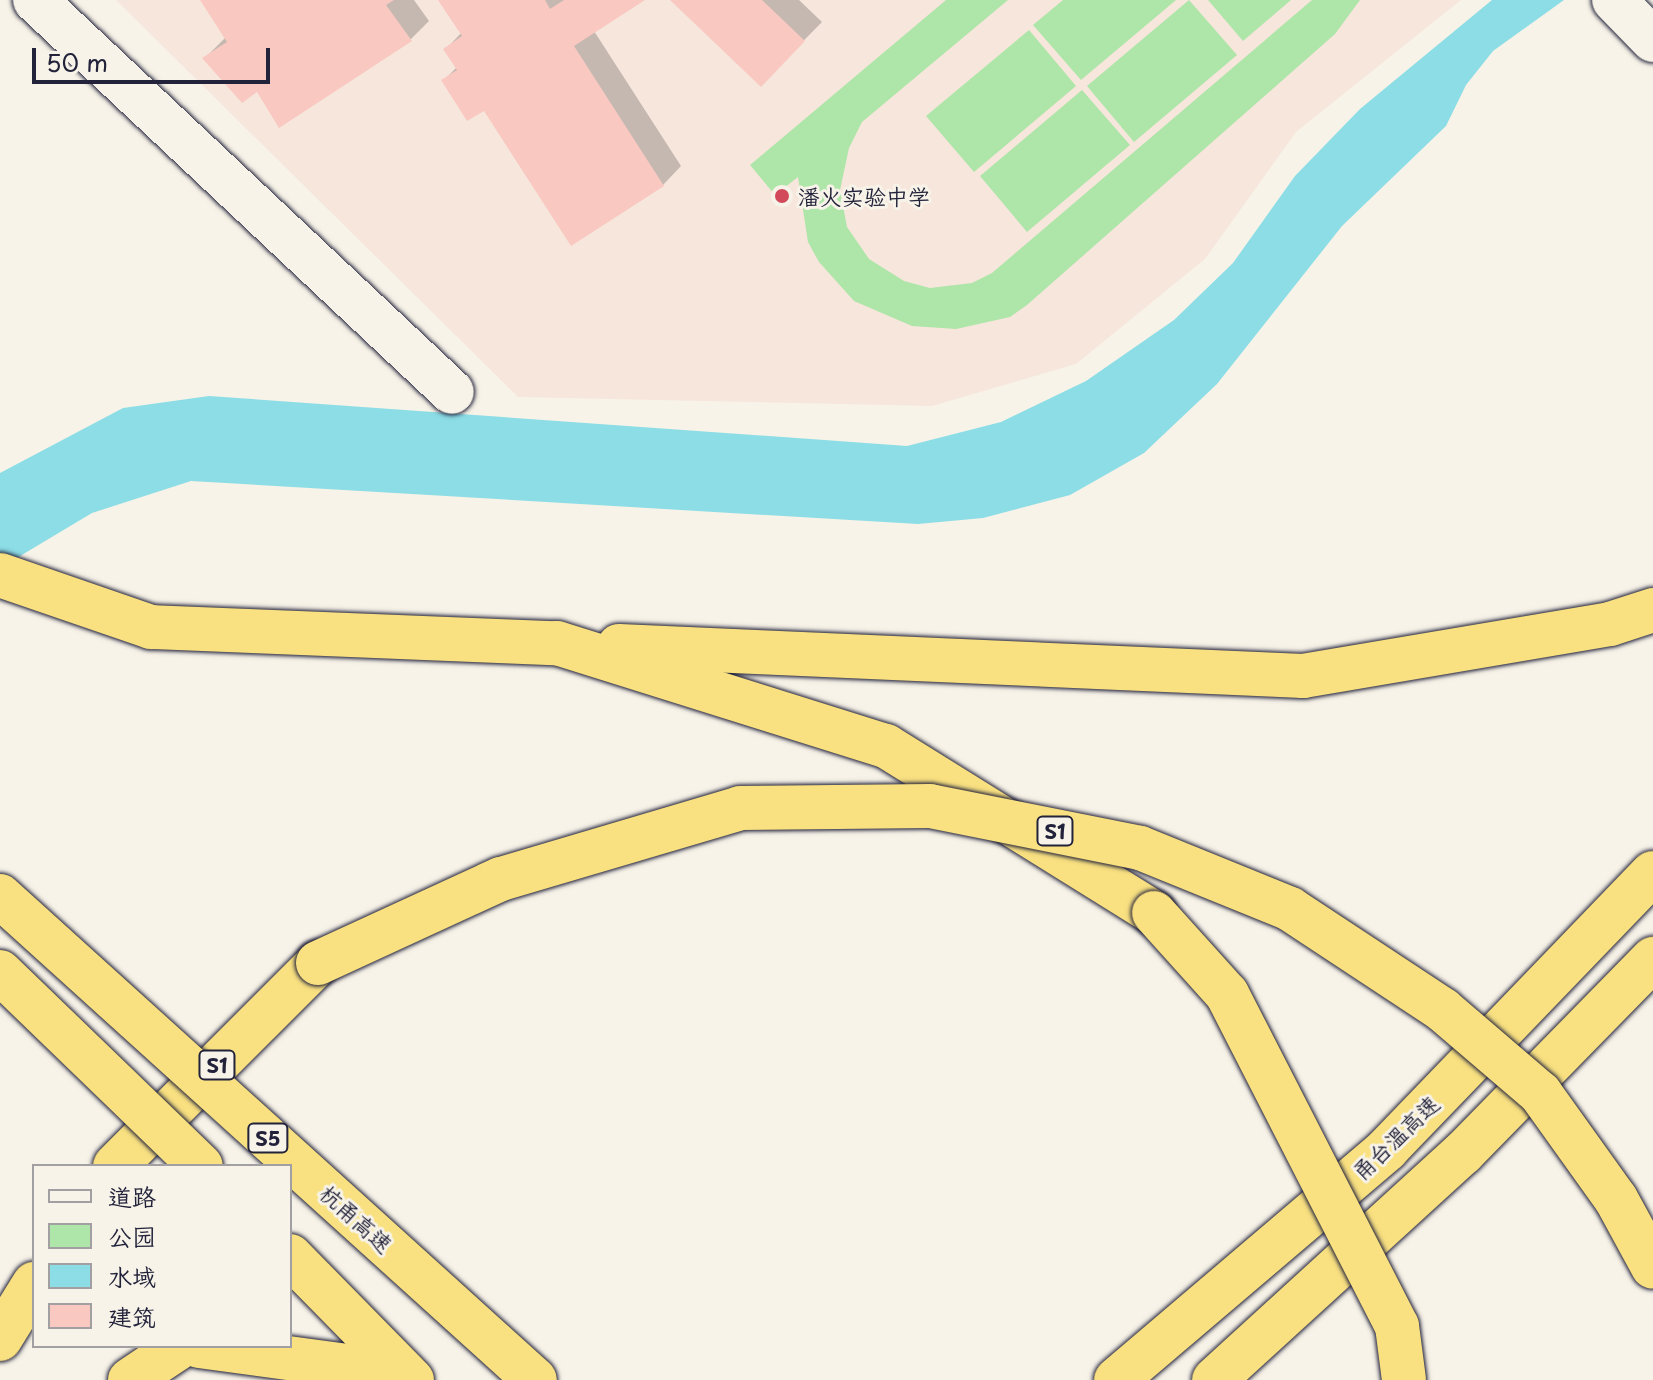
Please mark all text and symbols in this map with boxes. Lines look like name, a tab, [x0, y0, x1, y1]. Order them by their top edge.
scale bar	[36, 32, 274, 82]
text: 50 m	[46, 44, 108, 80]
place label: 潘火实验中学	[798, 183, 930, 209]
marker: 潘火实验中学	[773, 187, 791, 205]
road number: S1	[1035, 815, 1075, 847]
road number: S1	[197, 1049, 237, 1081]
street label: 甬台温高速	[1346, 1089, 1444, 1185]
road number: S5	[246, 1122, 290, 1154]
legend	[32, 1164, 292, 1348]
text: 道路	[108, 1178, 156, 1214]
street label: 杭甬高速	[315, 1179, 399, 1257]
text: 公园	[108, 1218, 156, 1254]
text: 水域	[108, 1258, 156, 1294]
text: 建筑	[108, 1298, 156, 1334]

